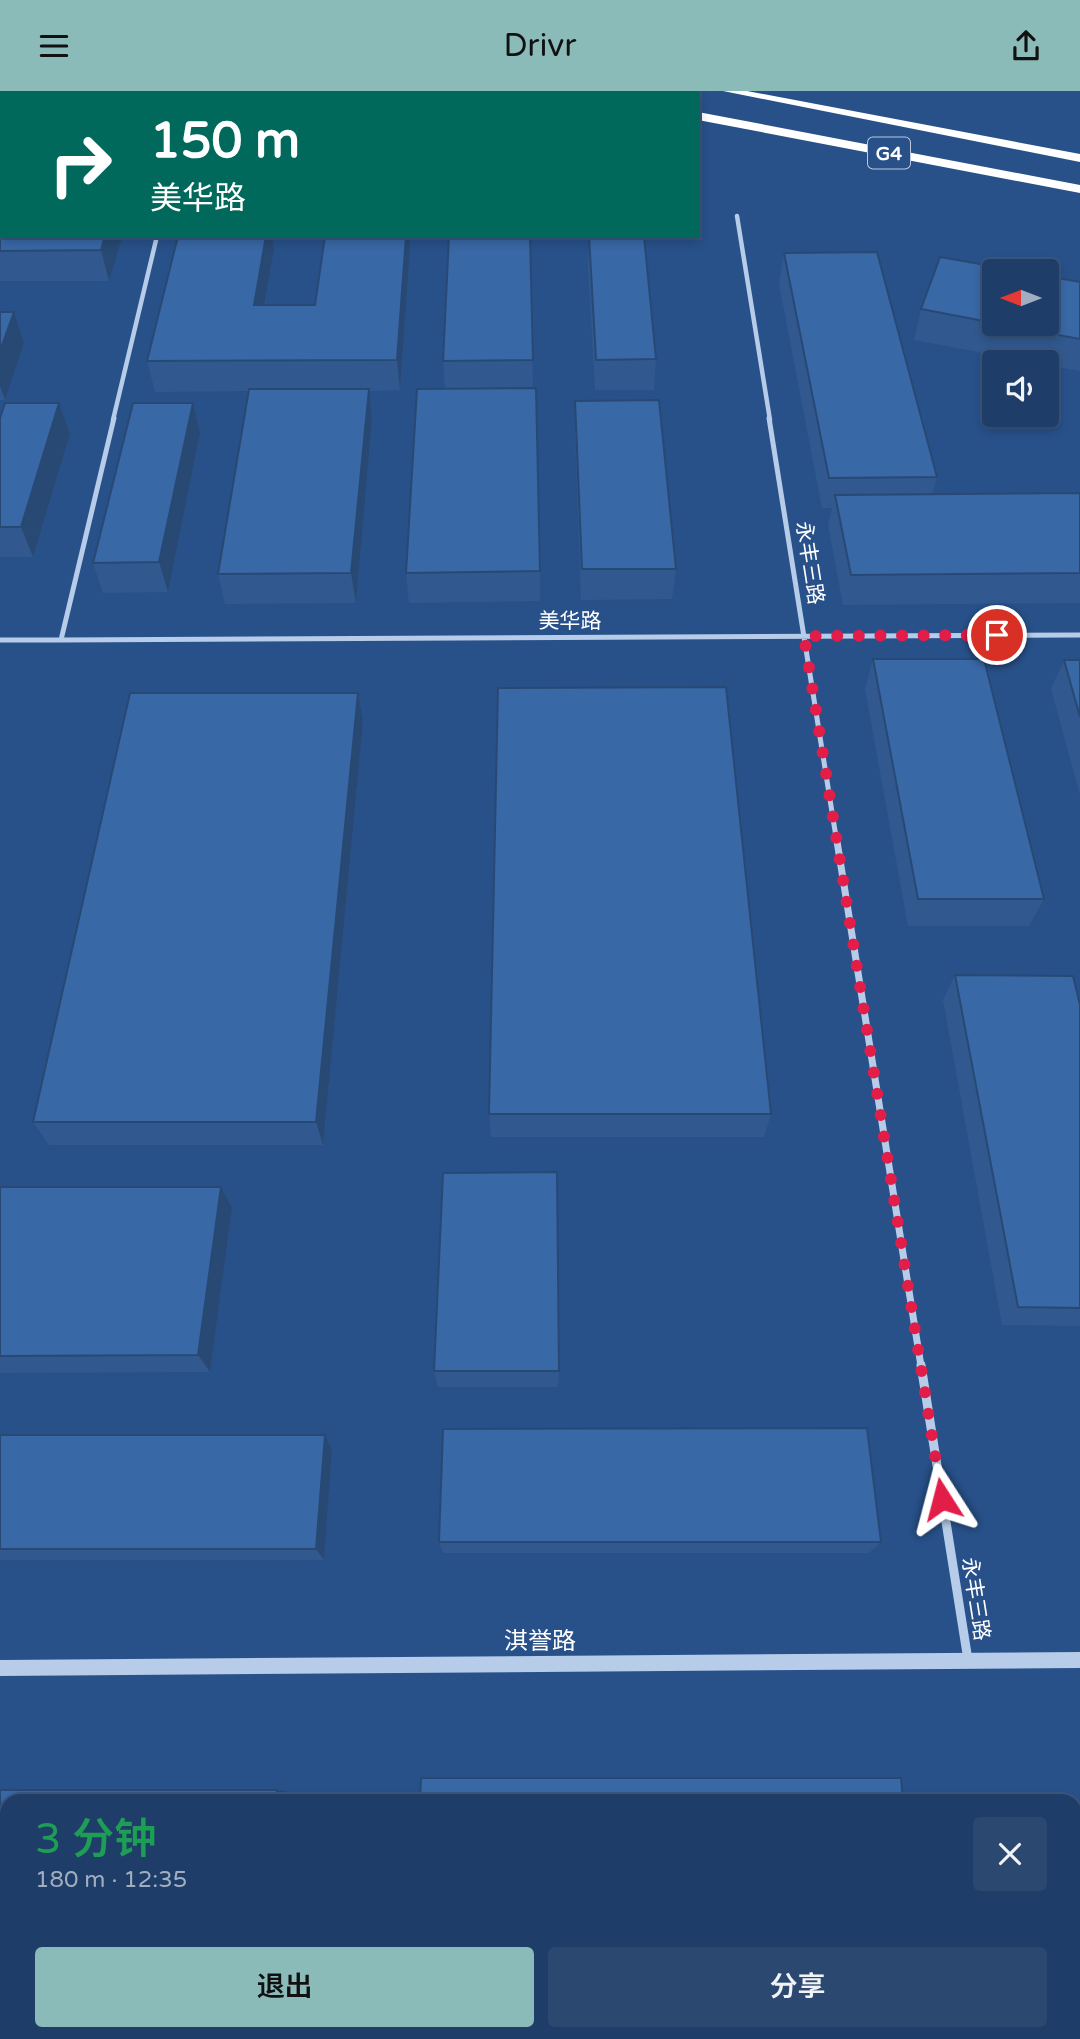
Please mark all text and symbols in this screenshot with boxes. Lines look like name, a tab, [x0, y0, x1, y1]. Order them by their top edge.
icon: menu	[35, 27, 73, 65]
text: Drivr	[503, 27, 577, 65]
icon: share	[1007, 27, 1045, 65]
text: 150 m	[150, 112, 300, 171]
icon: right	[35, 119, 126, 210]
road number: G4	[868, 137, 910, 169]
text: 美华路	[150, 180, 246, 218]
north arrow	[982, 259, 1059, 336]
map controls	[982, 259, 1059, 427]
button: sound	[982, 350, 1059, 427]
street label: 永丰三路	[791, 520, 828, 607]
pin	[967, 605, 1027, 665]
street label: 美华路	[539, 609, 602, 634]
icon: arrive	[978, 616, 1016, 654]
position arrow	[905, 1462, 979, 1536]
street label: 永丰三路	[957, 1556, 994, 1643]
street label: 淇誉路	[504, 1627, 576, 1656]
text: 3 分钟	[35, 1814, 156, 1865]
button: close	[973, 1817, 1047, 1891]
text: 180 m · 12:35	[35, 1866, 187, 1894]
button: 退出	[35, 1947, 534, 2027]
button: 分享	[548, 1947, 1047, 2027]

